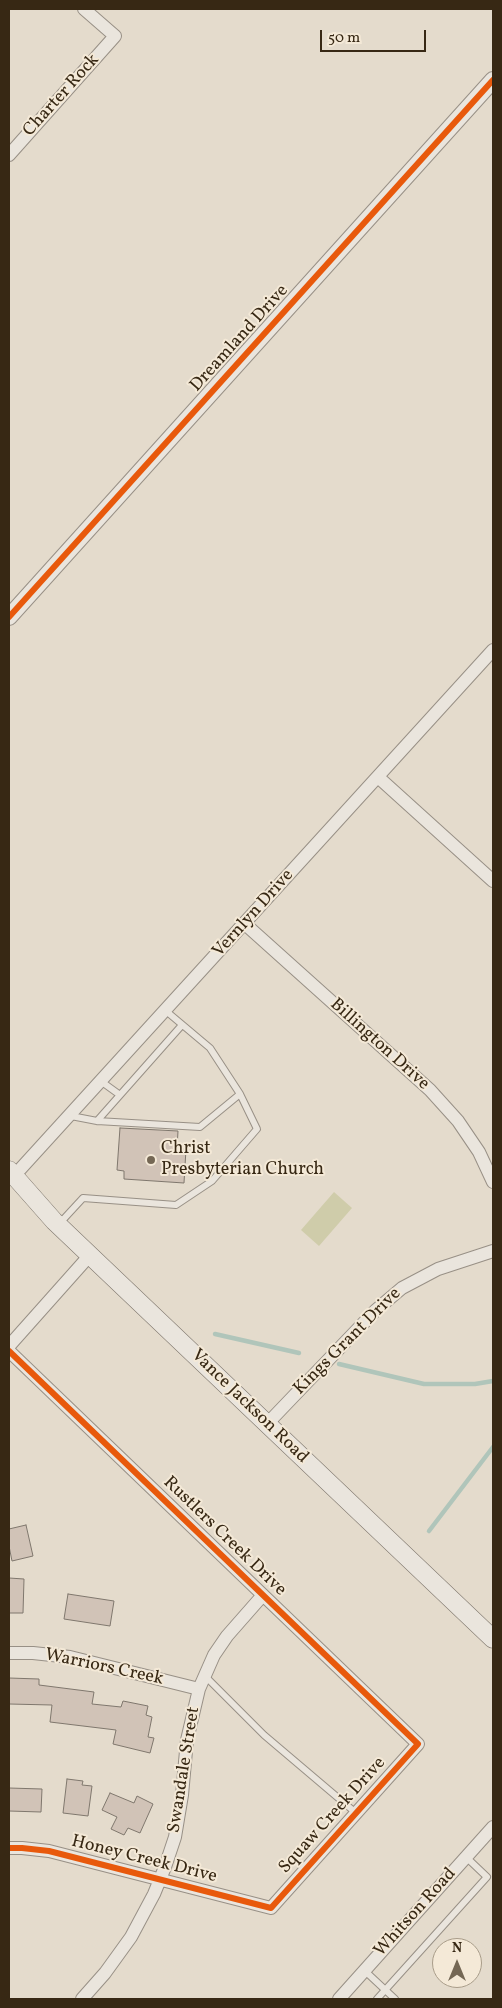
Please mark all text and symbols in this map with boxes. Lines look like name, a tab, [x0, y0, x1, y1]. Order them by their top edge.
scale bar	[322, 20, 428, 52]
text: 50 m	[328, 28, 360, 49]
street label: Charter Rock	[19, 50, 105, 142]
street label: Dreamland Drive	[186, 281, 294, 397]
street label: Vernlyn Drive	[209, 866, 299, 962]
street label: Billington Drive	[325, 995, 433, 1095]
place label: Christ Presbyterian Church	[161, 1139, 324, 1182]
marker: Christ Presbyterian Church	[145, 1154, 157, 1166]
street label: Kings Grant Drive	[290, 1284, 406, 1400]
street label: Vance Jackson Road	[186, 1345, 312, 1469]
street label: Rustlers Creek Drive	[158, 1473, 290, 1601]
street label: Warriors Creek	[43, 1645, 165, 1691]
street label: Swandale Street	[164, 1705, 206, 1835]
street label: Squaw Creek Drive	[275, 1753, 391, 1879]
street label: Honey Creek Drive	[69, 1831, 219, 1889]
street label: Whitson Road	[370, 1864, 462, 1962]
north arrow	[432, 1938, 482, 1988]
text: N	[452, 1939, 462, 1958]

